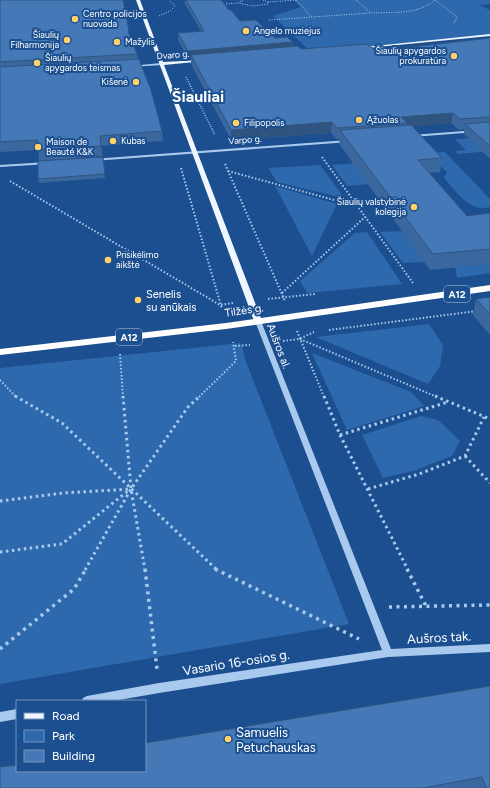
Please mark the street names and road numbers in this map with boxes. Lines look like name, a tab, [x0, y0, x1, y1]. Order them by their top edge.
street label: Dvaro g.	[156, 48, 190, 61]
street label: Varpo g.	[228, 133, 262, 146]
road number: A12	[444, 286, 470, 302]
street label: Tilžės g.	[224, 301, 264, 320]
street label: Aušros al.	[264, 322, 293, 370]
road number: A12	[116, 329, 142, 345]
street label: Aušros tak.	[407, 628, 472, 647]
street label: Vasario 16-osios g.	[182, 647, 291, 678]

